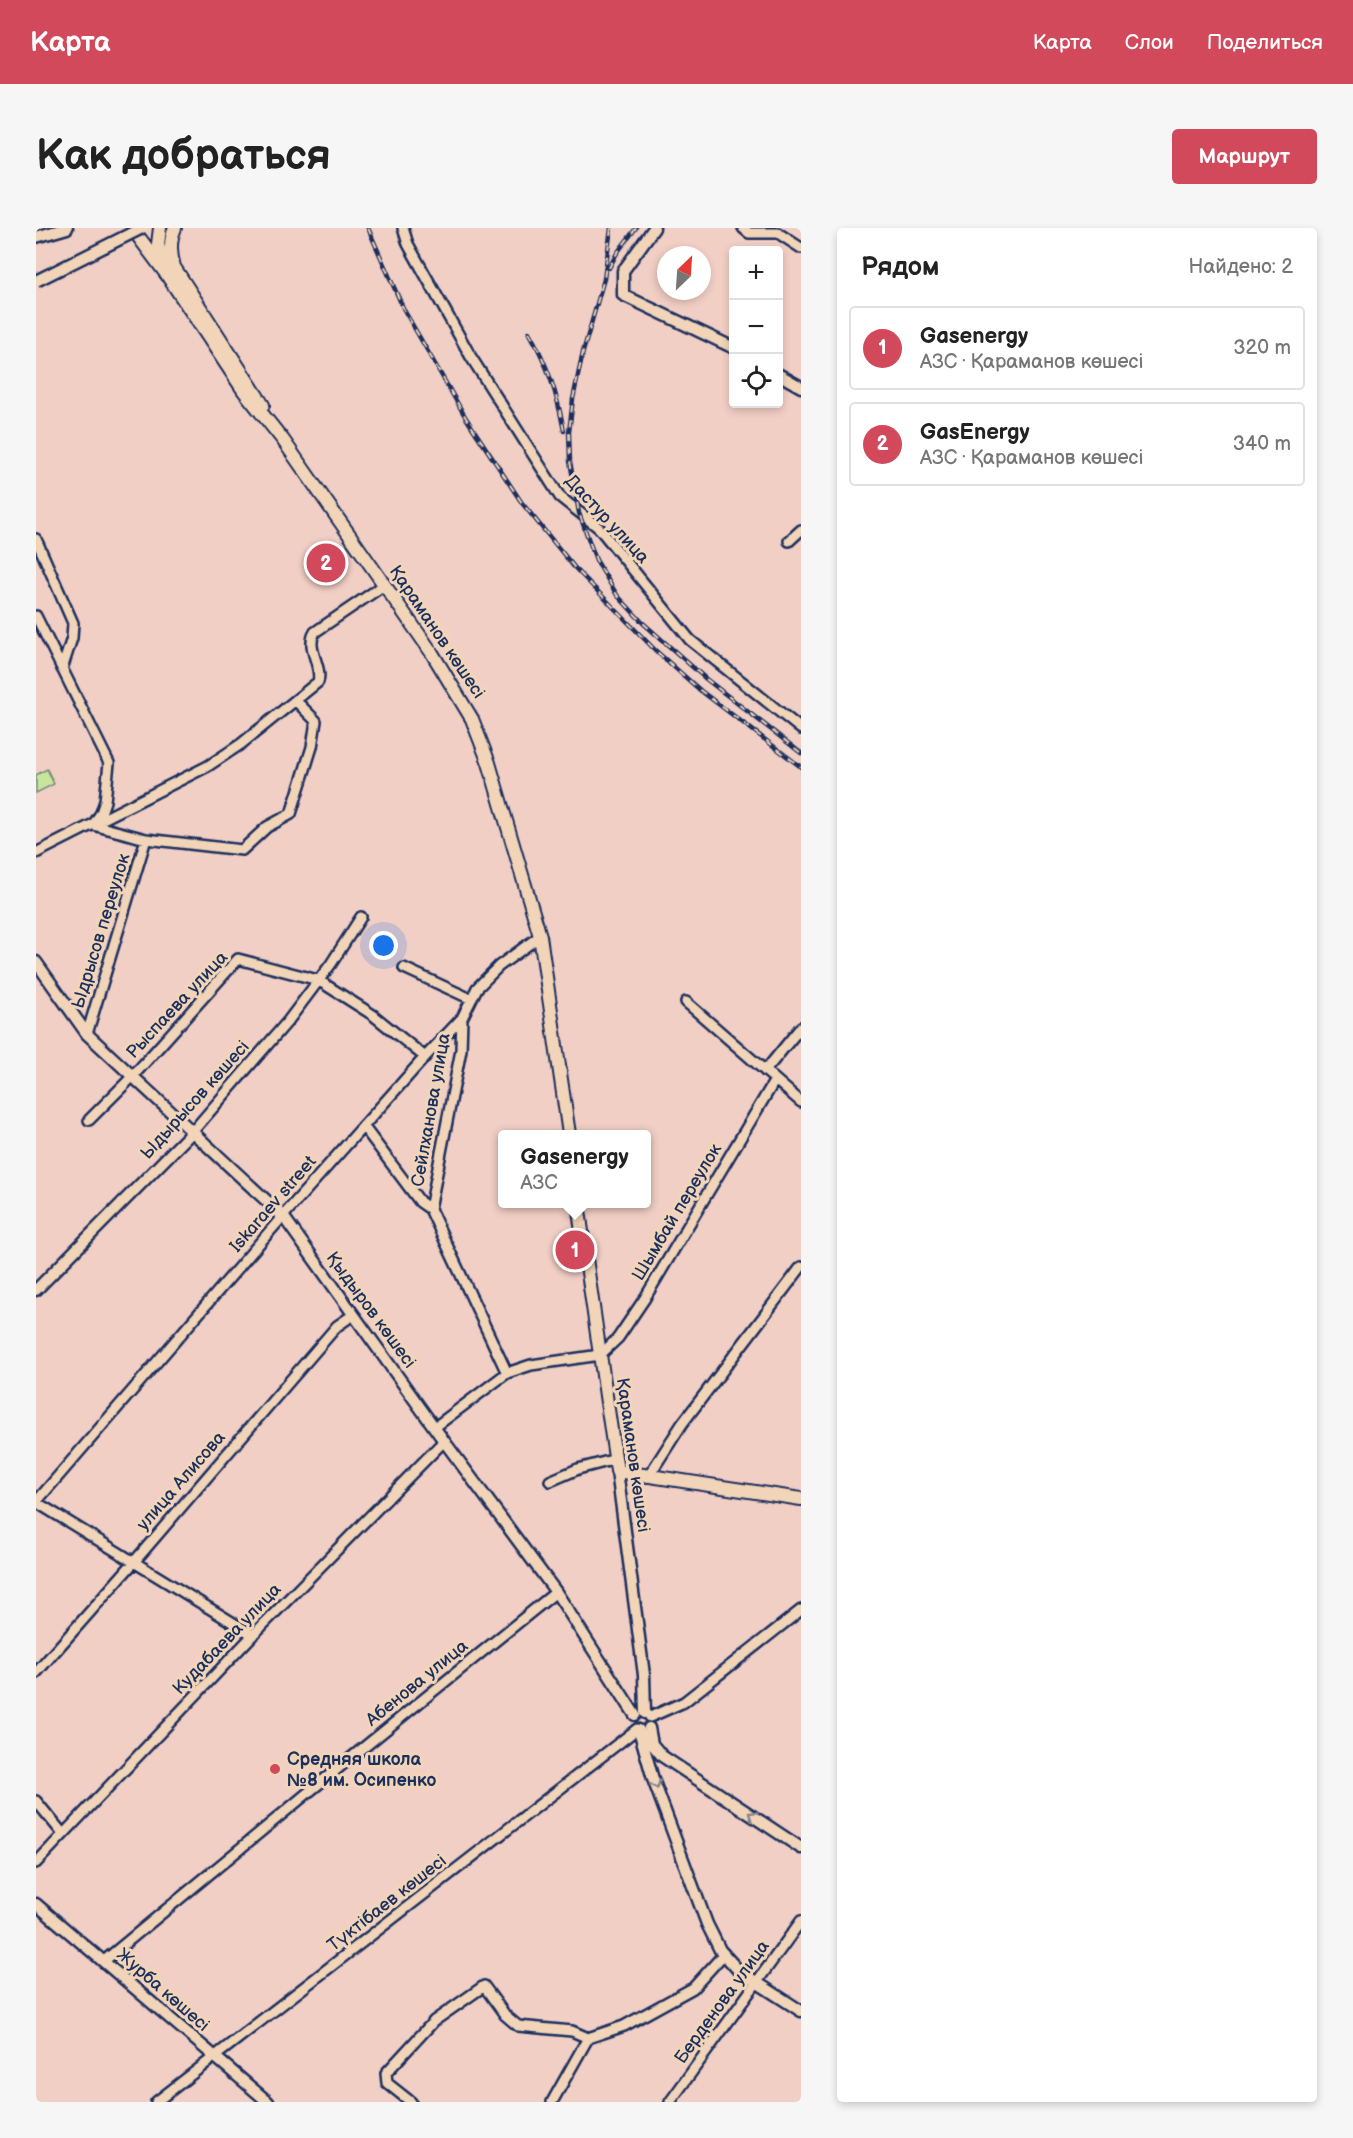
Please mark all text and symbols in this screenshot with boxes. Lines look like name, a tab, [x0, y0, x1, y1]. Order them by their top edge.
text: Карта	[30, 26, 110, 59]
text: Карта	[1033, 30, 1092, 55]
text: Слои	[1125, 30, 1174, 55]
text: Поделиться	[1207, 30, 1323, 55]
button: Маршрут	[1172, 129, 1317, 184]
text: Как добраться	[36, 131, 331, 182]
north arrow	[657, 246, 711, 300]
map controls	[729, 246, 783, 408]
button: +	[729, 246, 783, 300]
text: Рядом	[861, 252, 939, 283]
text: Найдено: 2	[1189, 255, 1293, 279]
button: −	[729, 300, 783, 354]
text: Gasenergy	[920, 323, 1028, 350]
text: 1	[878, 336, 887, 360]
text: 320 m	[1233, 336, 1291, 360]
text: АЗС · Қараманов көшесі	[920, 350, 1143, 374]
button: locate	[729, 354, 783, 408]
text: GasEnergy	[920, 419, 1030, 446]
text: 2	[877, 432, 888, 456]
text: 340 m	[1233, 432, 1291, 456]
text: АЗС · Қараманов көшесі	[920, 446, 1143, 470]
street label: Дастур улица	[561, 470, 654, 568]
pin: 2	[306, 540, 346, 586]
street label: Қараманов көшесі	[385, 562, 489, 702]
street label: Ыдрысов переулок	[67, 851, 135, 1011]
your location	[369, 931, 398, 960]
street label: Рыспаева улица	[122, 947, 232, 1063]
street label: Сейлханова улица	[407, 1031, 455, 1188]
street label: Ыдырысов көшесі	[136, 1036, 254, 1164]
popup	[498, 1130, 651, 1208]
street label: Шымбай переулок	[628, 1139, 726, 1284]
text: Gasenergy	[521, 1144, 629, 1171]
street label: Iskaraev street	[225, 1151, 321, 1257]
text: АЗС	[521, 1171, 558, 1195]
pin: 1	[556, 1228, 594, 1272]
street label: Қыдыров көшесі	[322, 1248, 420, 1372]
street label: Қараманов көшесі	[612, 1376, 654, 1534]
street label: улица Алисова	[132, 1427, 230, 1535]
street label: Кудабаева улица	[168, 1579, 286, 1699]
street label: Абенова улица	[361, 1635, 472, 1731]
place label: Средняя школа №8 им. Осипенко	[287, 1749, 437, 1791]
marker: Средняя школа №8 им. Осипенко	[268, 1762, 282, 1776]
one-way arrow	[648, 1780, 661, 1790]
one-way arrow	[748, 1812, 759, 1823]
street label: Түктібаев көшесі	[323, 1850, 451, 1956]
street label: Берденова улица	[670, 1936, 774, 2068]
street label: Журба көшесі	[112, 1944, 214, 2036]

